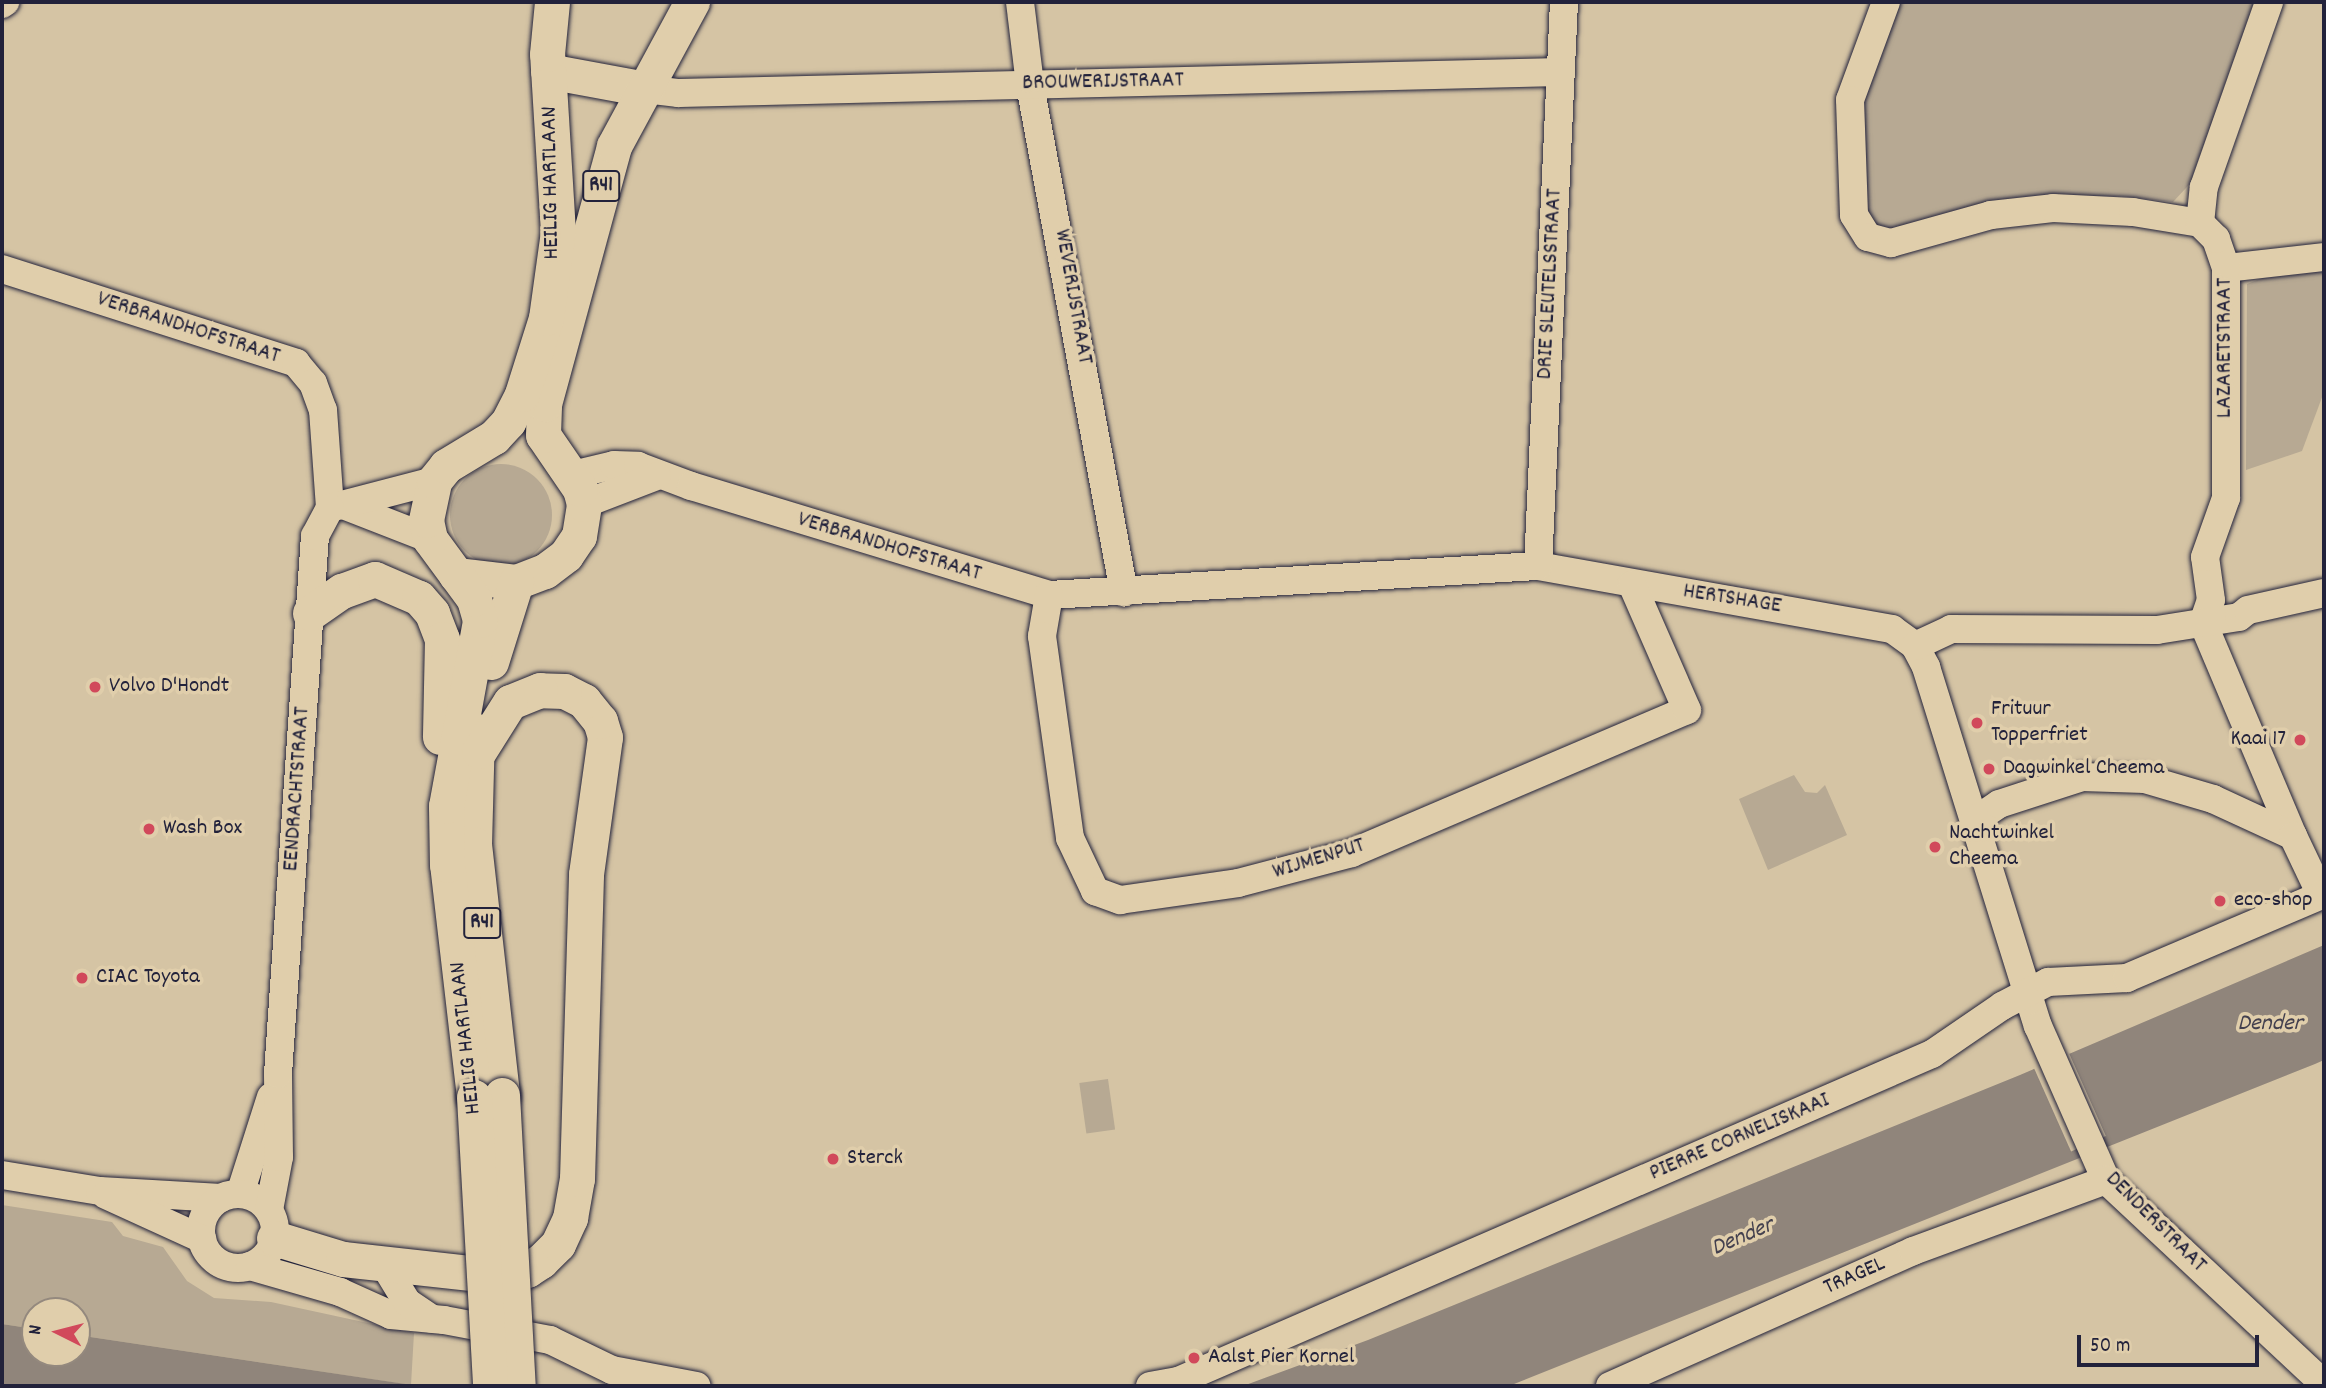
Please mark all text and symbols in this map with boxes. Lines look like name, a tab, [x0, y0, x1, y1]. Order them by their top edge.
street label: BROUWERIJSTRAAT	[1022, 68, 1184, 98]
street label: HEILIG HARTLAAN	[537, 106, 567, 260]
road number: R41	[582, 168, 620, 204]
street label: DRIE SLEUTELSSTRAAT	[1532, 188, 1570, 380]
street label: WEVERIJSTRAAT	[1047, 227, 1097, 367]
street label: LAZARETSTRAAT	[2212, 278, 2240, 418]
street label: VERBRANDHOFSTRAAT	[93, 286, 283, 372]
street label: VERBRANDHOFSTRAAT	[794, 507, 984, 589]
street label: HERTSHAGE	[1681, 579, 1783, 621]
place label: Volvo D'Hondt	[109, 673, 229, 701]
marker: Volvo D'Hondt	[87, 679, 103, 695]
place label: Frituur Topperfriet	[1991, 696, 2088, 750]
street label: EENDRACHTSTRAAT	[278, 706, 318, 872]
marker: Frituur Topperfriet	[1969, 715, 1985, 731]
place label: Kaai 17	[2230, 726, 2286, 754]
marker: Kaai 17	[2292, 732, 2308, 748]
place label: Dagwinkel Cheema	[2003, 755, 2164, 783]
marker: Dagwinkel Cheema	[1981, 761, 1997, 777]
place label: Wash Box	[163, 815, 242, 843]
place label: Nachtwinkel Cheema	[1949, 820, 2054, 874]
marker: Wash Box	[141, 821, 157, 837]
street label: WIJMENPUT	[1270, 833, 1368, 887]
marker: Nachtwinkel Cheema	[1927, 839, 1943, 855]
place label: eco-shop	[2234, 887, 2313, 915]
marker: eco-shop	[2212, 893, 2228, 909]
road number: R41	[463, 906, 501, 940]
street label: HEILIG HARTLAAN	[445, 960, 489, 1116]
place label: CIAC Toyota	[96, 964, 200, 992]
marker: CIAC Toyota	[74, 970, 90, 986]
water label: Dender	[2238, 1011, 2302, 1039]
street label: PIERRE CORNELISKAAI	[1646, 1088, 1834, 1188]
place label: Sterck	[847, 1145, 903, 1173]
marker: Sterck	[825, 1151, 841, 1167]
street label: DENDERSTRAAT	[2099, 1167, 2211, 1279]
water label: Dender	[1708, 1212, 1778, 1264]
street label: TRAGEL	[1820, 1251, 1890, 1303]
north arrow	[21, 1297, 91, 1367]
scale bar	[2081, 1322, 2263, 1366]
text: N	[23, 1324, 51, 1336]
text: 50 m	[2090, 1332, 2130, 1362]
place label: Aalst Pier Kornel	[1208, 1344, 1354, 1372]
marker: Aalst Pier Kornel	[1186, 1350, 1202, 1366]

